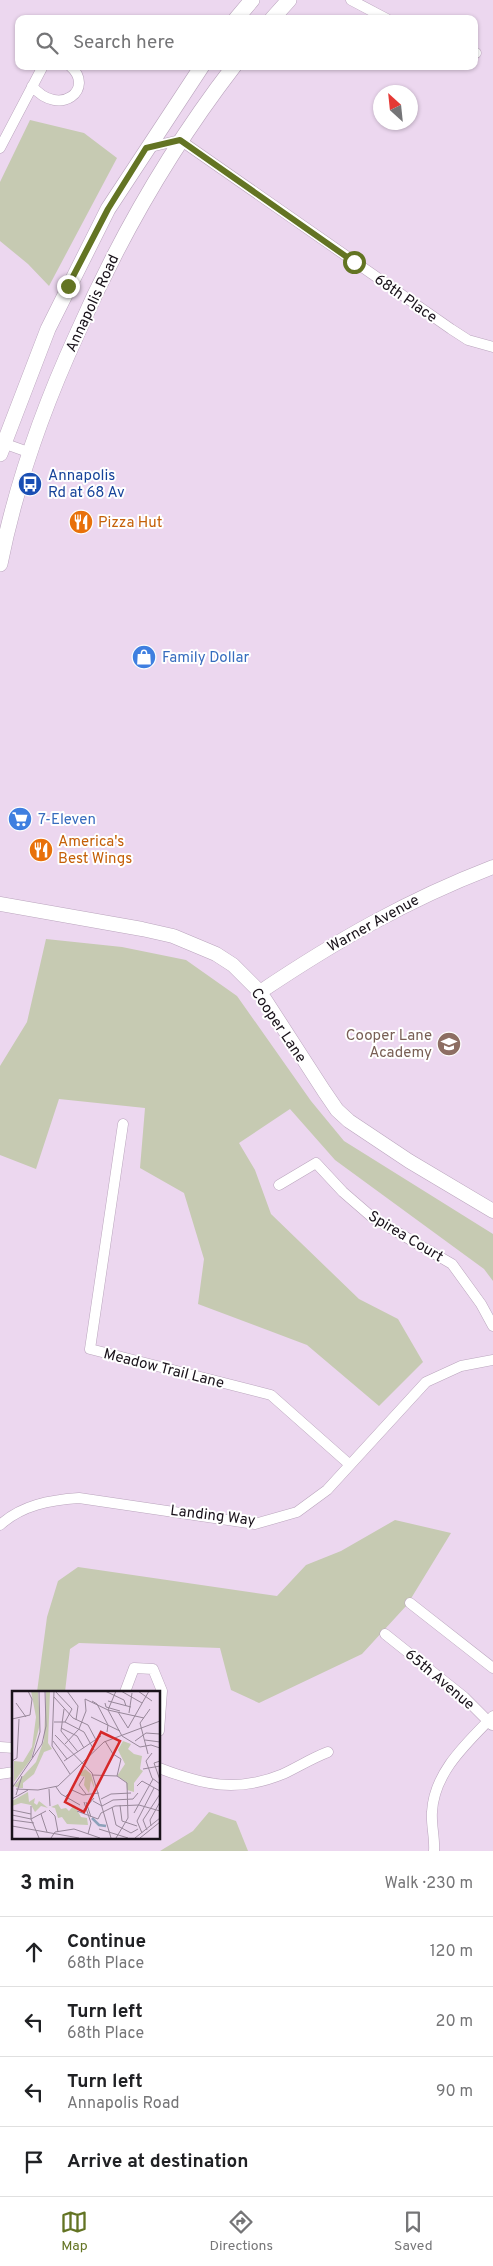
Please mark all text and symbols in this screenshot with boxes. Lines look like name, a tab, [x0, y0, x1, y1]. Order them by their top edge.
search box	[15, 15, 478, 70]
icon: search	[33, 29, 61, 57]
text: Search here	[73, 31, 175, 55]
north arrow	[373, 85, 418, 130]
route start	[343, 251, 366, 274]
street label: Annapolis Road	[62, 252, 124, 355]
street label: 68th Place	[370, 271, 440, 328]
route end	[57, 275, 80, 298]
place label: Annapolis Rd at 68 Av	[48, 467, 125, 503]
bus stop icon: Annapolis Rd at 68 Av	[17, 471, 43, 497]
restaurant icon: Pizza Hut	[68, 509, 94, 535]
place label: Pizza Hut	[98, 514, 162, 533]
shop icon: Family Dollar	[131, 644, 157, 670]
place label: Family Dollar	[162, 649, 250, 668]
supermarket icon: 7-Eleven	[7, 806, 33, 832]
place label: 7-Eleven	[38, 811, 96, 830]
place label: America's Best Wings	[58, 833, 132, 869]
restaurant icon: America's Best Wings	[28, 837, 54, 863]
street label: Warner Avenue	[325, 891, 423, 957]
street label: Cooper Lane	[246, 985, 310, 1067]
place label: Cooper Lane Academy	[346, 1027, 432, 1063]
school or university icon: Cooper Lane Academy	[436, 1031, 462, 1057]
street label: Spirea Court	[364, 1207, 446, 1267]
street label: Meadow Trail Lane	[101, 1345, 226, 1394]
street label: Landing Way	[169, 1502, 257, 1531]
street label: 65th Avenue	[400, 1646, 478, 1715]
inset map	[12, 1691, 160, 1838]
text: 3 min	[20, 1870, 75, 1897]
text: Walk · 230 m	[384, 1874, 473, 1894]
text: Continue	[67, 1930, 146, 1954]
icon: ahead	[20, 1938, 48, 1966]
text: 120 m	[430, 1942, 473, 1962]
text: 68th Place	[67, 1954, 144, 1974]
text: Turn left	[67, 2000, 143, 2024]
icon: left	[20, 2008, 48, 2036]
text: 20 m	[436, 2012, 473, 2032]
text: 68th Place	[67, 2024, 144, 2044]
text: Turn left	[67, 2070, 143, 2094]
icon: left	[20, 2078, 48, 2106]
text: 90 m	[436, 2082, 473, 2102]
text: Annapolis Road	[67, 2094, 180, 2114]
icon: arrive	[20, 2148, 48, 2176]
text: Arrive at destination	[67, 2150, 248, 2174]
tab: Map	[60, 2208, 88, 2255]
tab: Directions	[209, 2208, 273, 2255]
tab: Saved	[394, 2208, 433, 2255]

